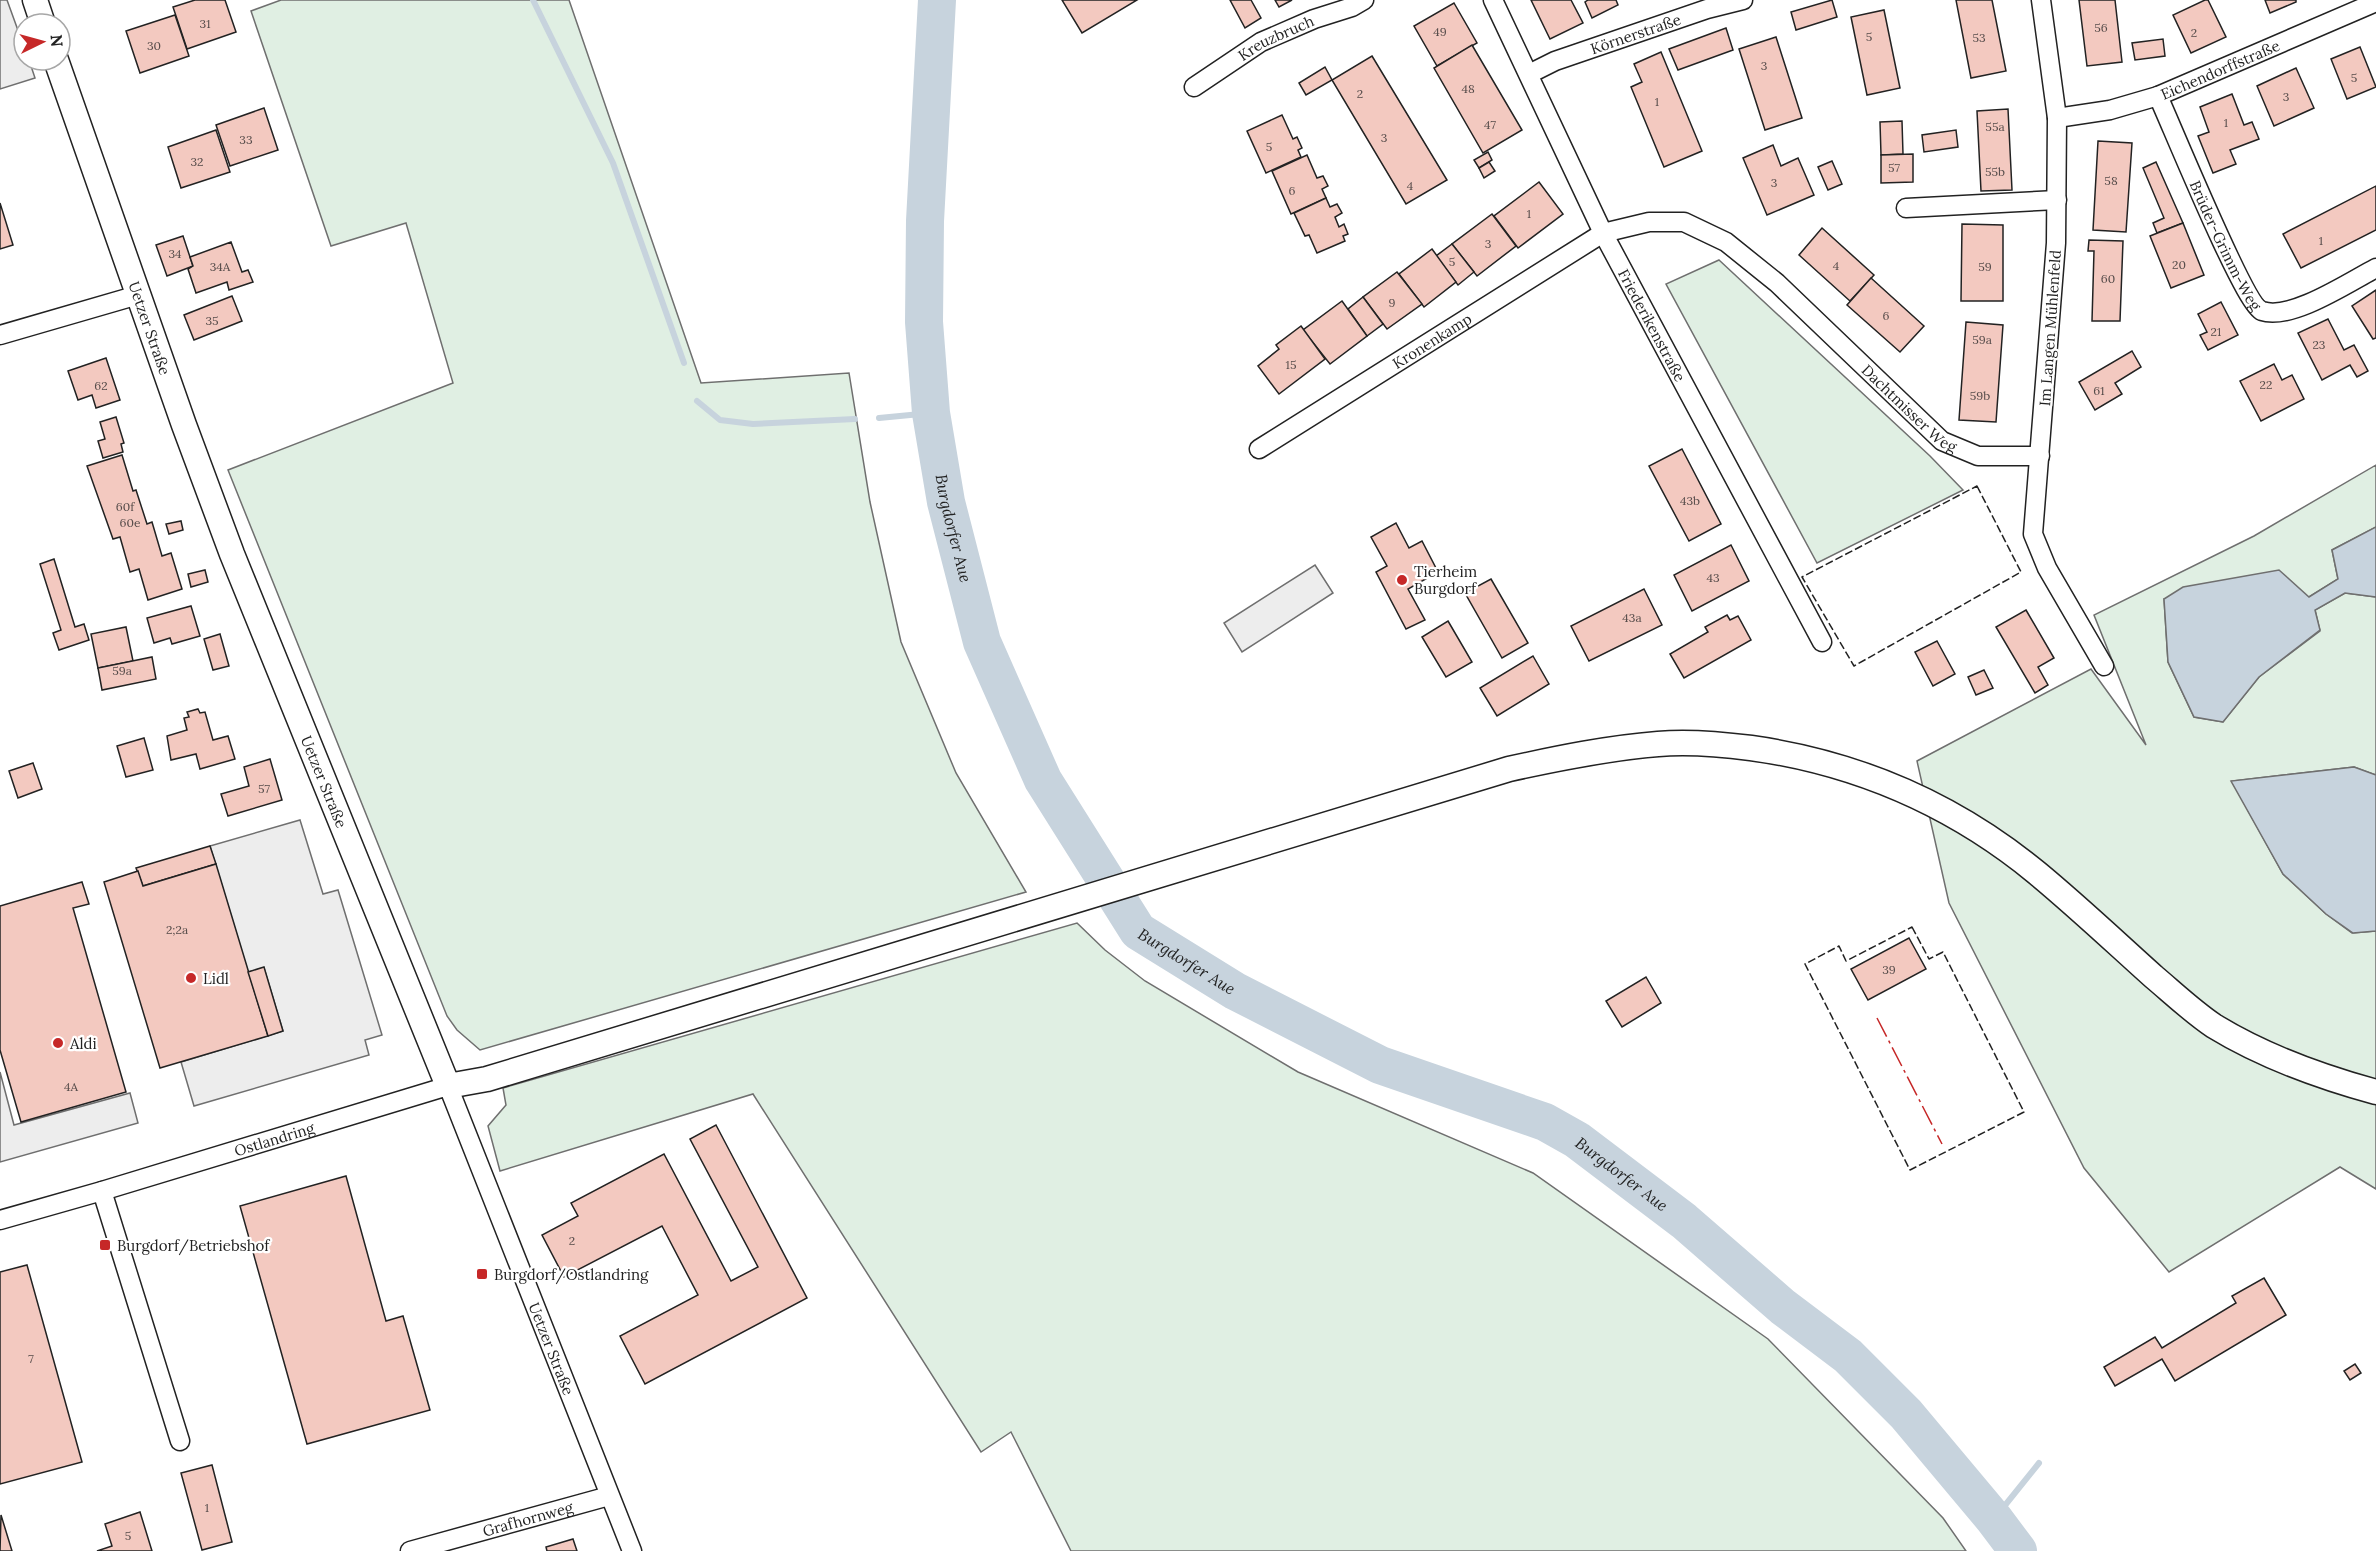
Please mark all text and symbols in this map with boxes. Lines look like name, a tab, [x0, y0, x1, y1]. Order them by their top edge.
street label: Körnerstraße	[1588, 9, 1683, 58]
street label: Kreuzbruch	[1234, 11, 1317, 64]
north arrow	[12, 12, 72, 72]
house number: 31	[199, 16, 211, 31]
house number: 56	[2094, 20, 2108, 35]
house number: 49	[1433, 24, 1447, 39]
house number: 2	[2191, 25, 2197, 40]
house number: 5	[1866, 29, 1872, 44]
house number: 53	[1972, 30, 1986, 45]
text: N	[46, 34, 67, 48]
street label: Eichendorffstraße	[2158, 35, 2282, 103]
house number: 30	[147, 38, 161, 53]
house number: 3	[1761, 58, 1768, 73]
house number: 5	[2351, 70, 2357, 85]
house number: 48	[1461, 81, 1475, 96]
house number: 2	[1357, 86, 1363, 101]
house number: 3	[2283, 89, 2290, 104]
house number: 1	[1655, 94, 1659, 109]
house number: 1	[2224, 115, 2228, 130]
house number: 47	[1484, 117, 1496, 132]
house number: 55a	[1985, 119, 2005, 134]
house number: 3	[1381, 130, 1388, 145]
house number: 33	[239, 132, 253, 147]
house number: 5	[1266, 139, 1272, 154]
house number: 32	[190, 154, 204, 169]
house number: 57	[1888, 160, 1901, 175]
house number: 55b	[1985, 164, 2005, 179]
house number: 58	[2104, 173, 2118, 188]
house number: 3	[1771, 175, 1778, 190]
street label: Brüder-Grimm-Weg	[2186, 177, 2266, 315]
house number: 4	[1407, 178, 1414, 193]
house number: 6	[1289, 183, 1296, 198]
house number: 1	[1527, 206, 1531, 221]
house number: 1	[2319, 233, 2323, 248]
house number: 3	[1485, 236, 1492, 251]
house number: 34	[168, 246, 182, 261]
street label: Im Langen Mühlenfeld	[2035, 249, 2065, 407]
house number: 5	[1449, 254, 1455, 269]
house number: 20	[2172, 257, 2186, 272]
house number: 4	[1833, 258, 1840, 273]
house number: 34A	[210, 259, 231, 274]
house number: 59	[1978, 259, 1992, 274]
street label: Friederikenstraße	[1614, 265, 1690, 385]
house number: 60	[2101, 271, 2115, 286]
street label: Uetzer Straße	[125, 279, 175, 377]
house number: 9	[1389, 295, 1396, 310]
house number: 6	[1883, 308, 1890, 323]
street label: Kronenkamp	[1389, 309, 1475, 372]
house number: 35	[205, 313, 219, 328]
house number: 21	[2211, 324, 2221, 339]
house number: 59a	[1972, 332, 1992, 347]
house number: 23	[2313, 337, 2326, 352]
house number: 15	[1286, 357, 1296, 372]
street label: Dachtmisser Weg	[1858, 360, 1960, 456]
house number: 22	[2260, 377, 2272, 392]
house number: 62	[94, 378, 108, 393]
house number: 61	[2093, 383, 2105, 398]
house number: 59b	[1970, 388, 1990, 403]
water label: Burgdorfer Aue	[931, 473, 976, 585]
house number: 43b	[1680, 493, 1700, 508]
house number: 60f	[116, 499, 135, 514]
house number: 60e	[120, 515, 141, 530]
place label: Tierheim Burgdorf	[1414, 562, 1477, 598]
house number: 43	[1706, 570, 1720, 585]
marker: Tierheim Burgdorf	[1395, 573, 1409, 587]
house number: 43a	[1622, 610, 1642, 625]
house number: 59a	[112, 663, 132, 678]
street label: Uetzer Straße	[297, 733, 352, 830]
house number: 57	[258, 781, 271, 796]
house number: 2;2a	[166, 922, 188, 937]
water label: Burgdorfer Aue	[1134, 924, 1239, 999]
house number: 39	[1882, 962, 1896, 977]
place label: Lidl	[203, 969, 229, 988]
marker: Lidl	[184, 971, 198, 985]
place label: Aldi	[69, 1034, 97, 1053]
marker: Aldi	[51, 1036, 65, 1050]
house number: 4A	[64, 1079, 78, 1094]
street label: Ostlandring	[232, 1117, 317, 1160]
water label: Burgdorfer Aue	[1572, 1133, 1672, 1215]
house number: 2	[569, 1233, 575, 1248]
place label: Burgdorf/Betriebshof	[117, 1236, 270, 1256]
marker: Burgdorf/Betriebshof	[98, 1238, 112, 1252]
place label: Burgdorf/Ostlandring	[494, 1265, 649, 1285]
marker: Burgdorf/Ostlandring	[475, 1267, 489, 1281]
street label: Uetzer Straße	[525, 1300, 579, 1398]
house number: 7	[28, 1351, 34, 1366]
street label: Grafhornweg	[480, 1497, 576, 1540]
house number: 1	[205, 1500, 209, 1515]
house number: 5	[125, 1528, 131, 1543]

